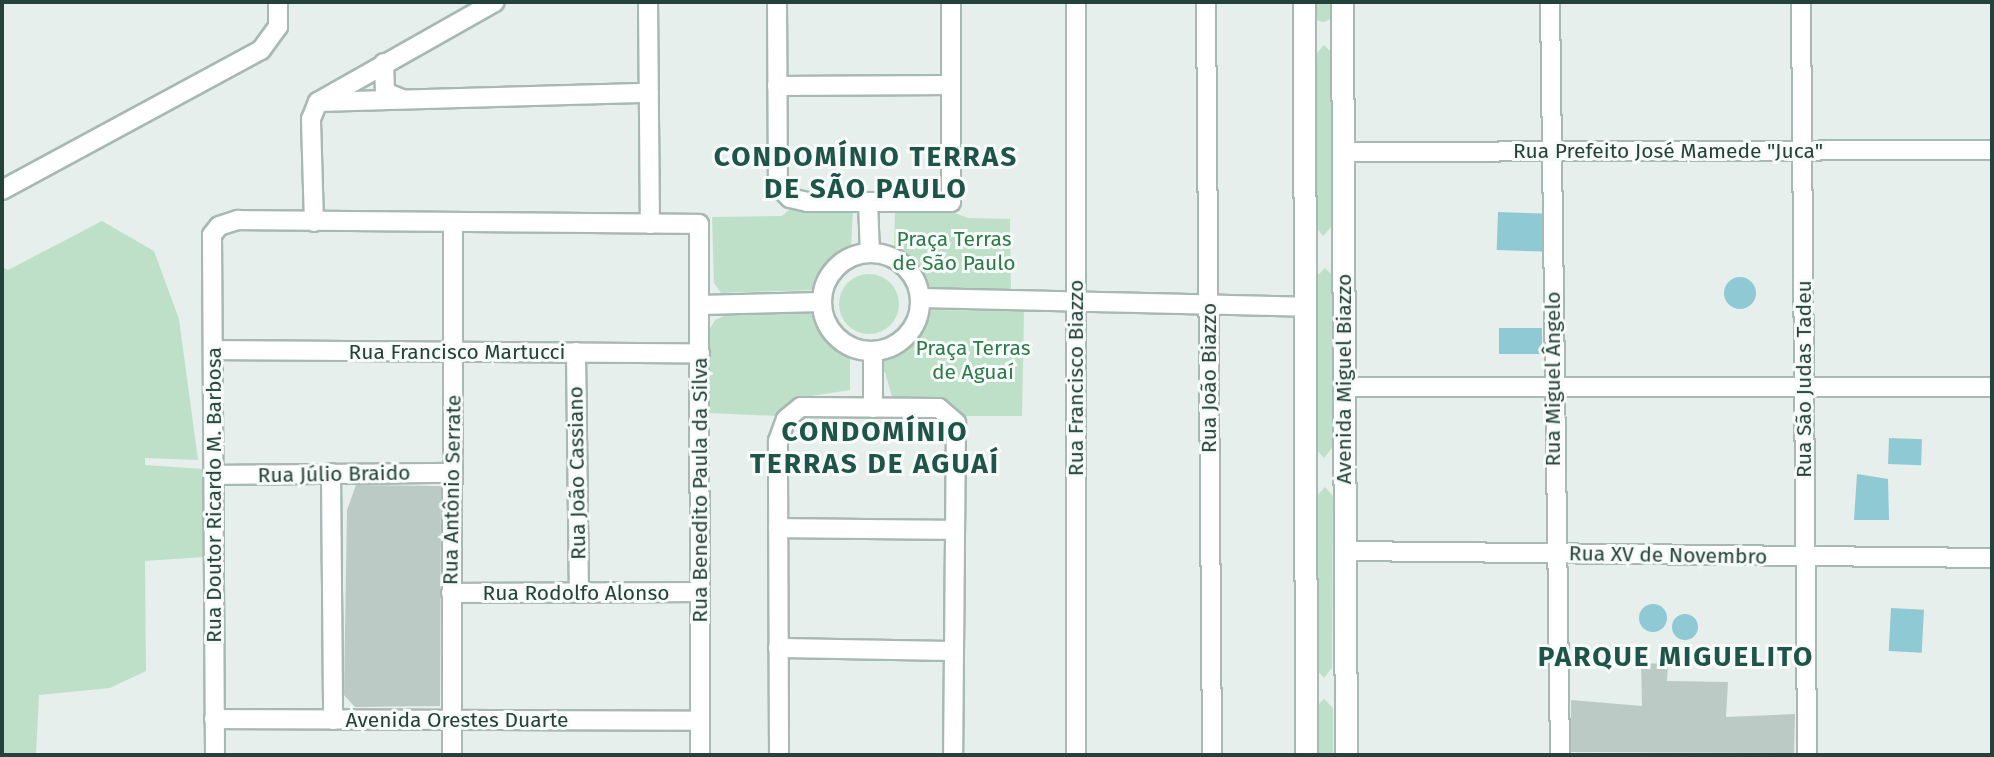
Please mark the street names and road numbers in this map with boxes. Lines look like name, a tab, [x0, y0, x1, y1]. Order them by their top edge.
street label: Rua Prefeito José Mamede "Juca"	[1513, 138, 1823, 164]
street label: Avenida Miguel Biazzo	[1331, 274, 1357, 484]
street label: Rua Francisco Biazzo	[1063, 280, 1089, 476]
street label: Rua São Judas Tadeu	[1791, 280, 1817, 478]
street label: Rua Miguel Ângelo	[1540, 292, 1566, 466]
street label: Rua João Biazzo	[1196, 303, 1222, 453]
street label: Rua Francisco Martucci	[348, 339, 566, 365]
street label: Rua Doutor Ricardo M. Barbosa	[201, 347, 227, 643]
street label: Rua Benedito Paula da Silva	[687, 357, 713, 623]
street label: Rua João Cassiano	[563, 386, 591, 560]
street label: Rua Antônio Serrate	[438, 395, 466, 585]
street label: Rua Júlio Braido	[257, 460, 411, 488]
street label: Rua XV de Novembro	[1569, 541, 1767, 569]
street label: Rua Rodolfo Alonso	[483, 580, 669, 606]
street label: Avenida Orestes Duarte	[346, 707, 568, 733]

